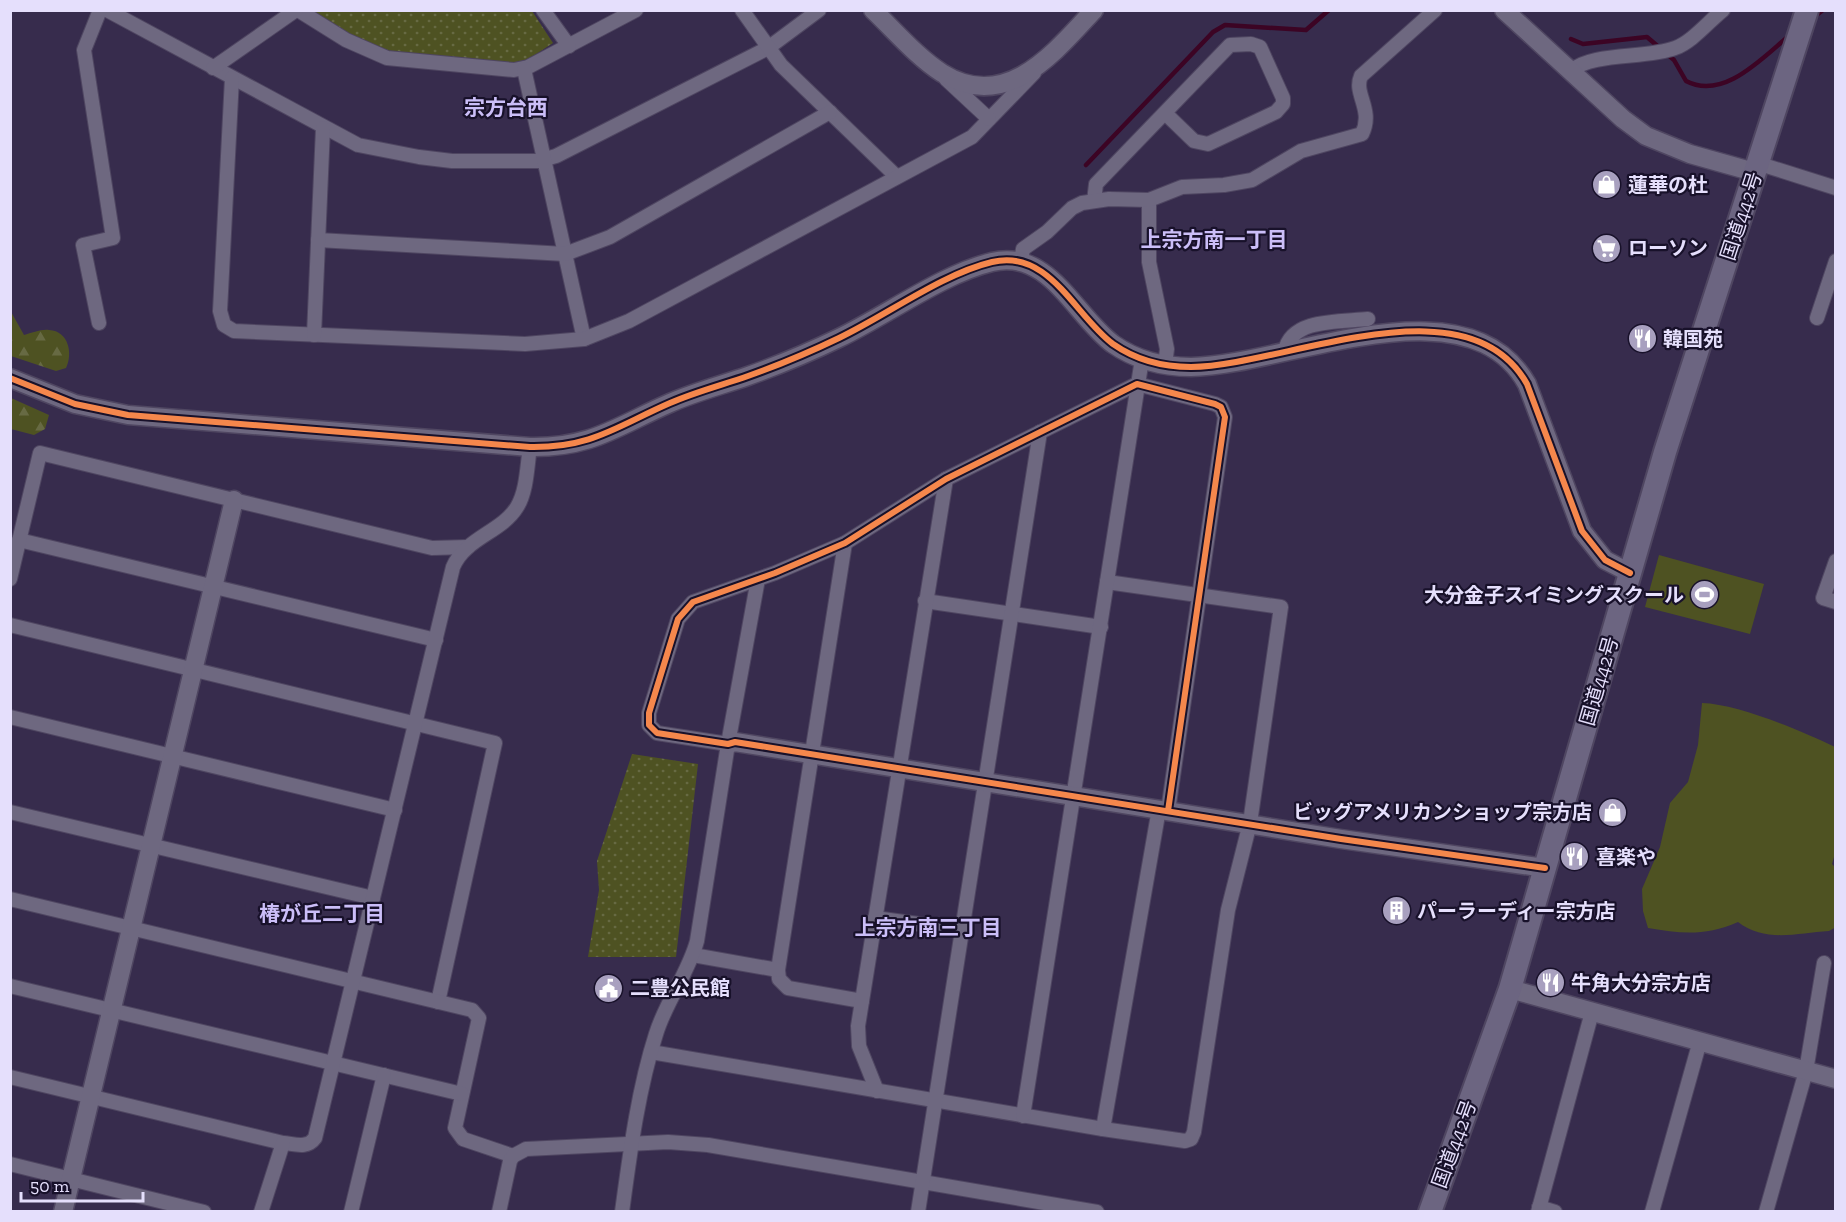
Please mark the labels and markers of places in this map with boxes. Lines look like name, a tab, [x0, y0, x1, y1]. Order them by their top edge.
shop icon: 蓮華の杜	[1591, 169, 1623, 201]
place label: 蓮華の杜	[1628, 173, 1708, 197]
supermarket icon: ローソン	[1591, 232, 1623, 264]
place label: ローソン	[1628, 236, 1708, 260]
restaurant icon: 韓国苑	[1626, 323, 1658, 355]
place label: 韓国苑	[1663, 327, 1723, 351]
sports icon: 大分金子スイミングスクール	[1689, 579, 1721, 611]
place label: 大分金子スイミングスクール	[1424, 583, 1684, 607]
shop icon: ビッグアメリカンショップ宗方店	[1597, 796, 1629, 828]
place label: ビッグアメリカンショップ宗方店	[1293, 800, 1592, 824]
restaurant icon: 喜楽や	[1559, 841, 1591, 873]
place label: 喜楽や	[1596, 845, 1656, 869]
building icon: パーラーディー宗方店	[1380, 895, 1412, 927]
place label: パーラーディー宗方店	[1417, 899, 1616, 923]
restaurant icon: 牛角大分宗方店	[1534, 967, 1566, 999]
place label: 牛角大分宗方店	[1571, 971, 1711, 995]
public building icon: 二豊公民館	[593, 972, 625, 1004]
place label: 二豊公民館	[630, 976, 730, 1000]

